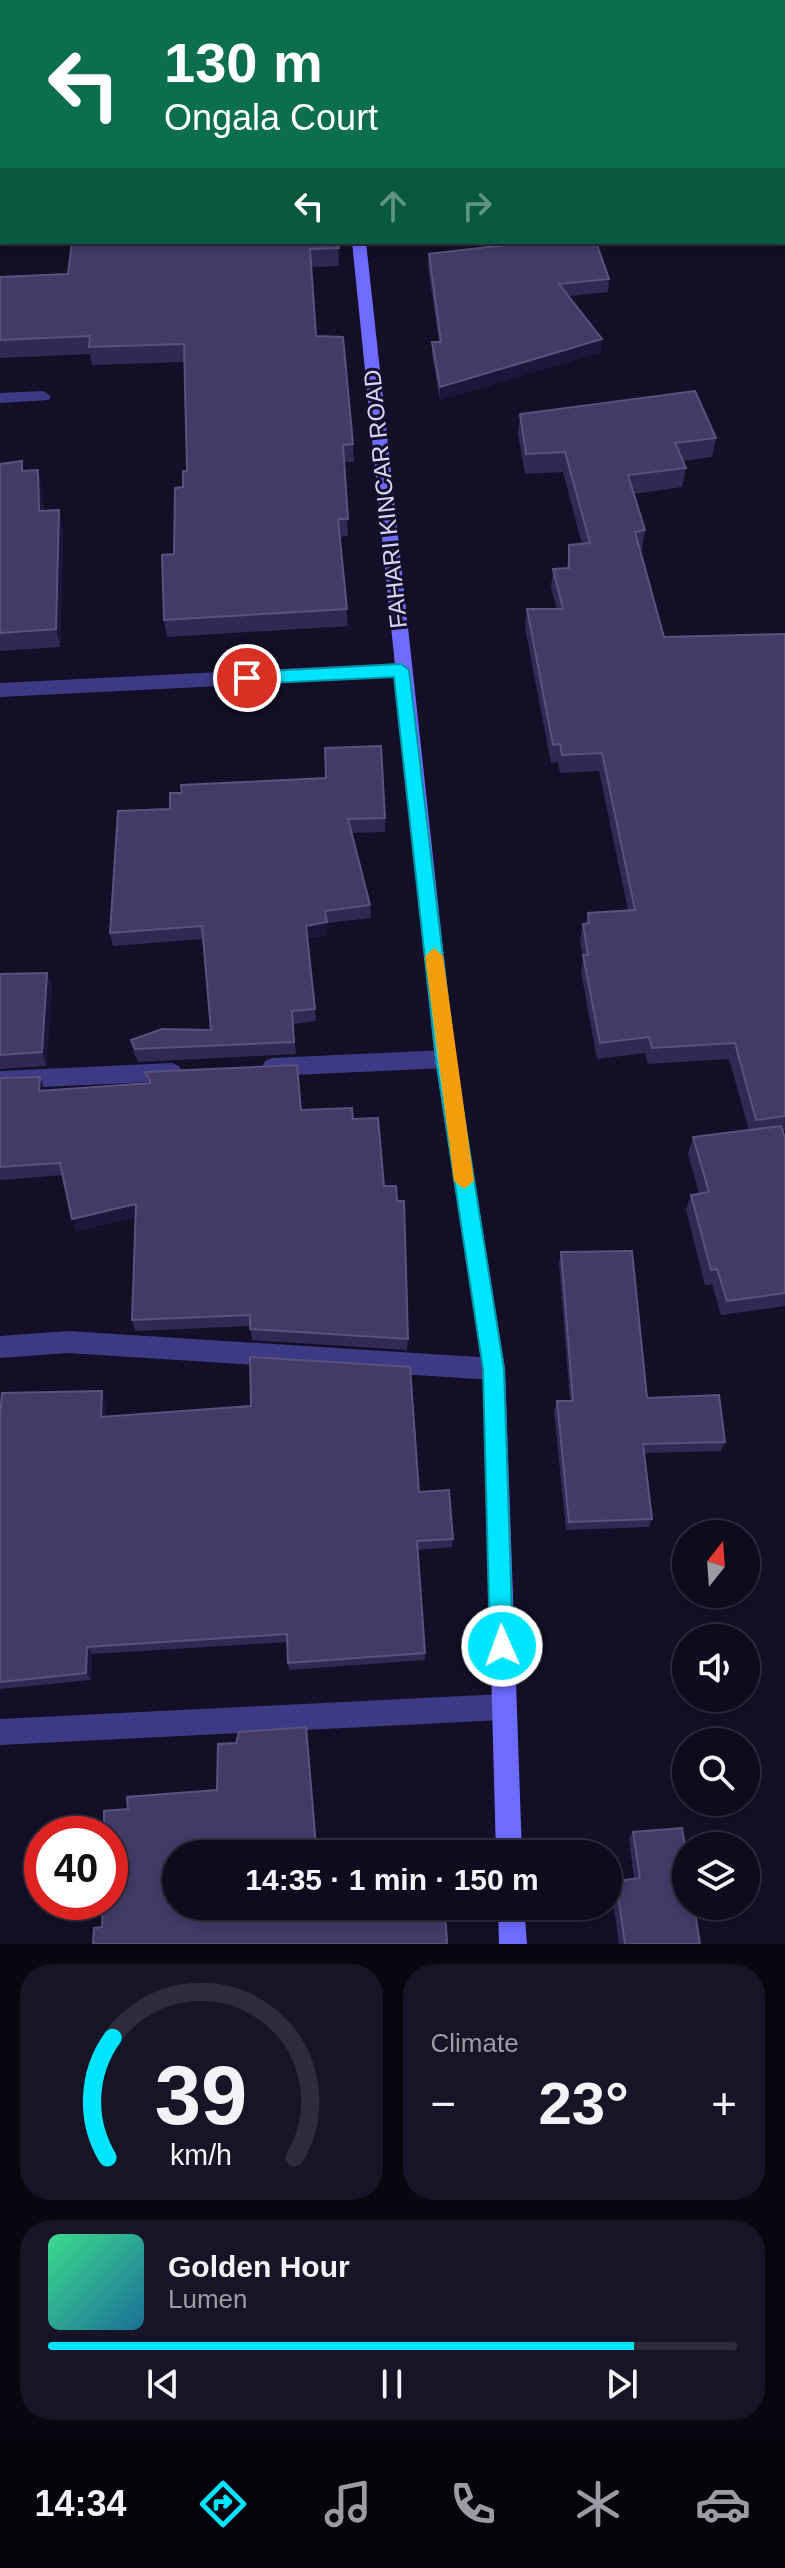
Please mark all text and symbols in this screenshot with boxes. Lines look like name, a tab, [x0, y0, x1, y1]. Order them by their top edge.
text: 130 m	[164, 31, 323, 94]
icon: left	[32, 32, 136, 136]
text: Ongala Court	[164, 97, 378, 138]
icon: left	[287, 184, 331, 228]
icon: ahead	[371, 184, 415, 228]
icon: right	[455, 184, 499, 228]
street label: FAHARI KINCAR ROAD	[358, 368, 412, 630]
pin	[213, 644, 281, 712]
icon: arrive	[225, 656, 269, 700]
north arrow	[672, 1520, 760, 1608]
map controls	[672, 1520, 760, 1920]
position arrow	[460, 1604, 544, 1688]
button: sound	[672, 1624, 760, 1712]
button: search	[672, 1728, 760, 1816]
speed limit sign: 40	[24, 1816, 128, 1920]
button: layers	[672, 1832, 760, 1920]
text: 14:35 · 1 min · 150 m	[245, 1863, 539, 1896]
text: Climate	[431, 2028, 519, 2058]
text: 39	[155, 2049, 248, 2142]
text: 23°	[538, 2070, 629, 2137]
text: −	[431, 2079, 456, 2128]
text: +	[711, 2079, 737, 2128]
text: km/h	[170, 2139, 232, 2171]
text: Golden Hour	[168, 2250, 350, 2283]
text: Lumen	[168, 2284, 248, 2314]
icon: previous	[141, 2362, 185, 2406]
icon: pause	[370, 2362, 414, 2406]
icon: next	[600, 2362, 644, 2406]
icon: directions	[195, 2476, 251, 2532]
icon: music	[320, 2476, 376, 2532]
icon: phone	[445, 2476, 501, 2532]
icon: climate	[570, 2476, 626, 2532]
icon: car	[695, 2476, 751, 2532]
text: 14:34	[34, 2483, 126, 2524]

